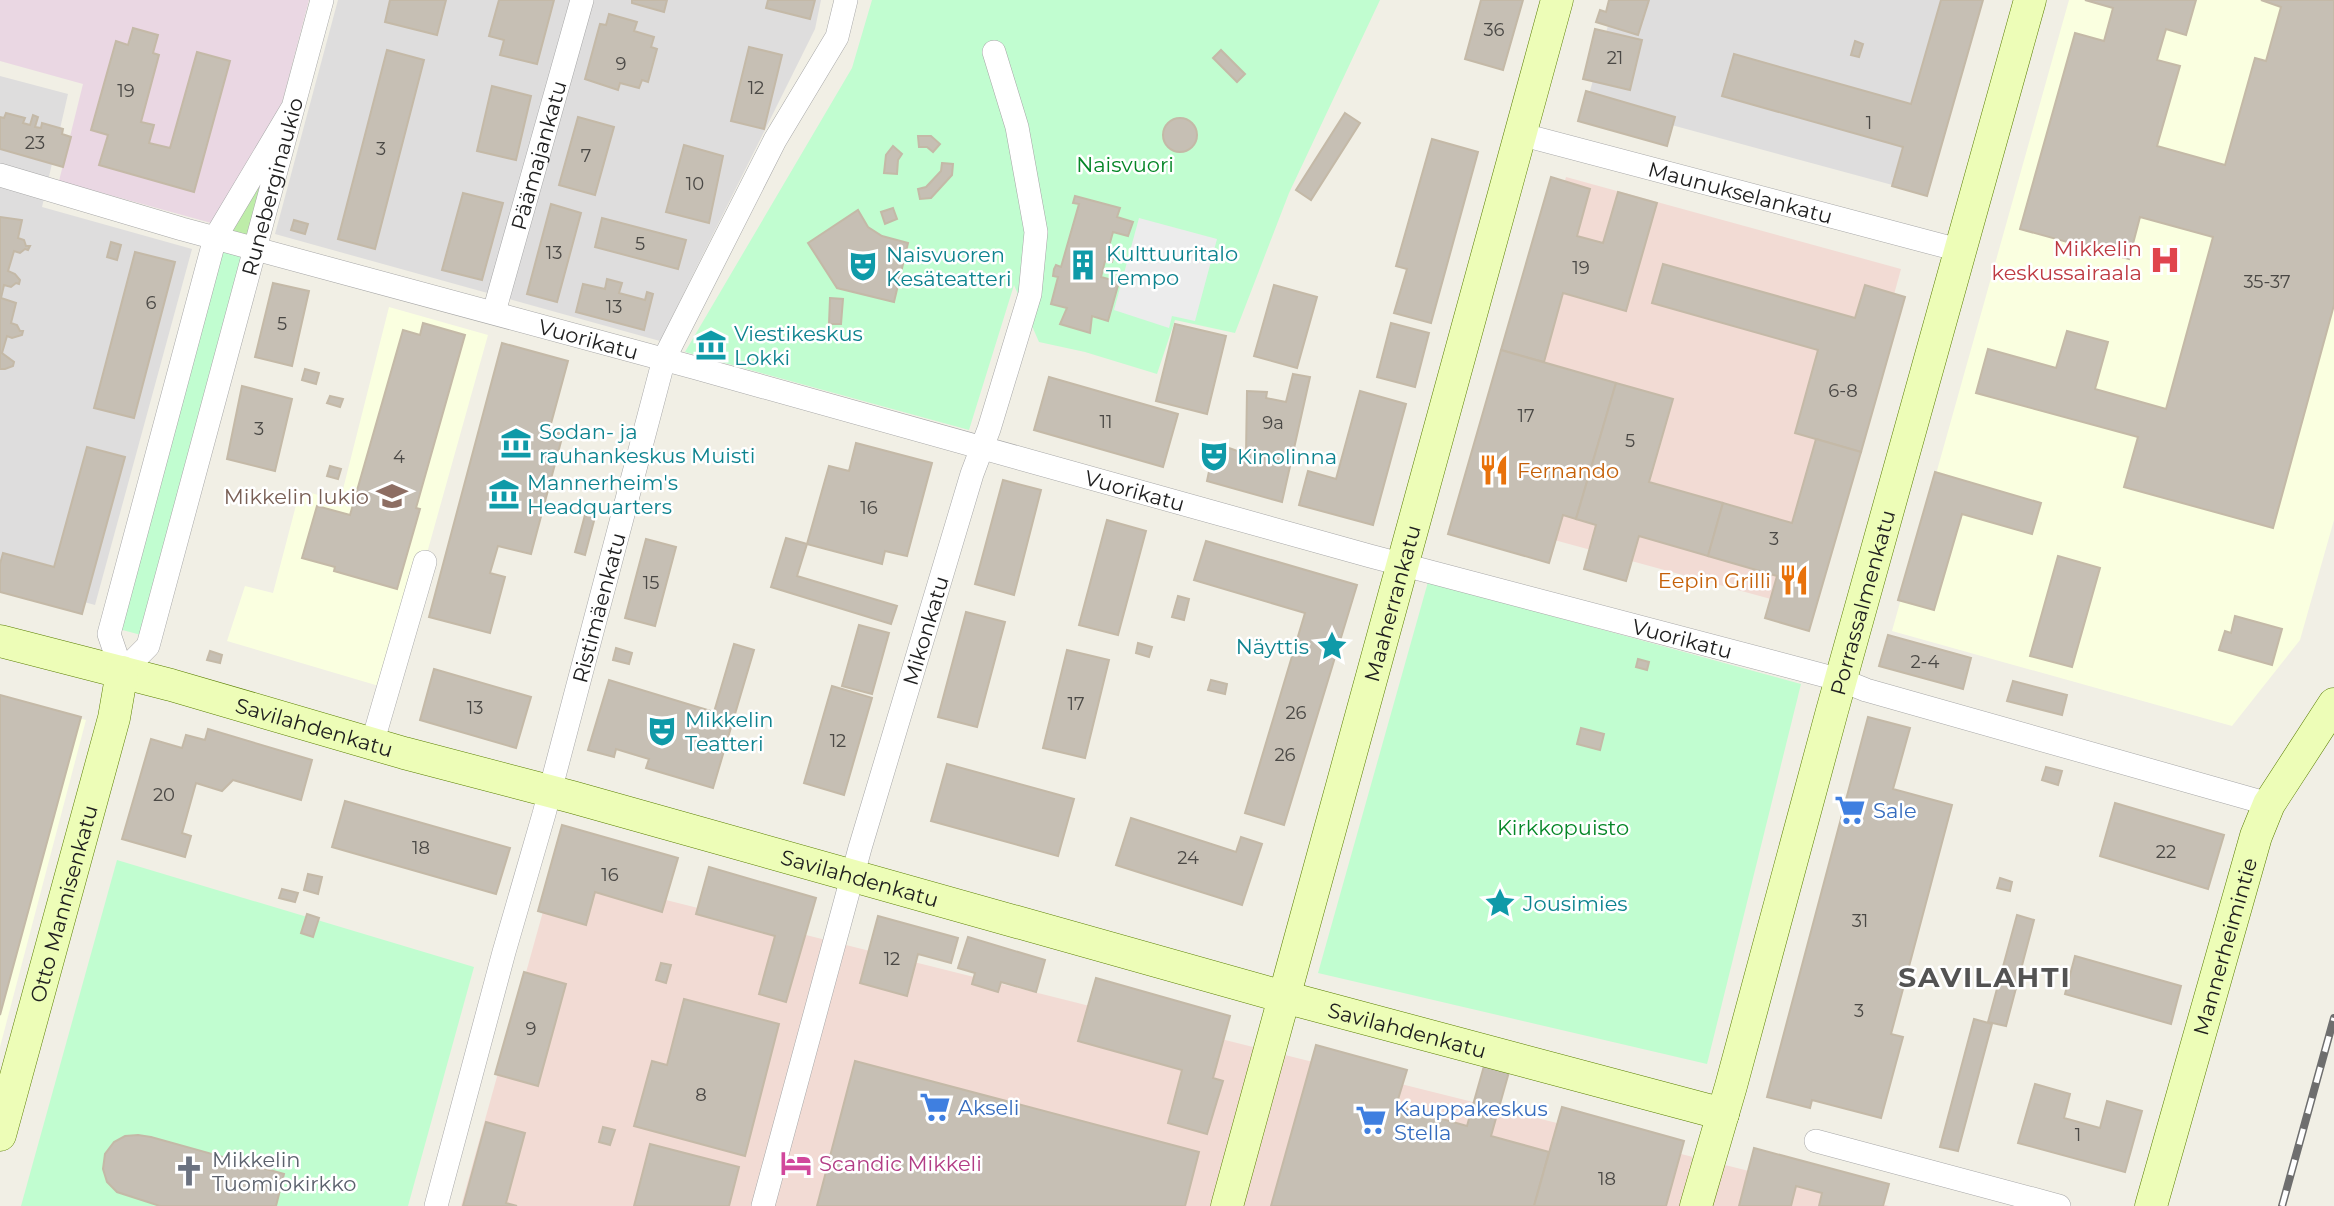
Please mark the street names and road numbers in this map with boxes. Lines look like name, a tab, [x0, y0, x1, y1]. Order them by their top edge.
street label: Päämajankatu	[505, 78, 571, 233]
street label: Runeberginaukio	[236, 95, 308, 278]
street label: Maunukselankatu	[1646, 156, 1835, 229]
street label: Vuorikatu	[536, 313, 641, 364]
street label: Vuorikatu	[1082, 465, 1188, 516]
street label: Porrassalmenkatu	[1825, 507, 1900, 698]
street label: Maaherrankatu	[1359, 522, 1425, 684]
street label: Ristimäenkatu	[567, 530, 630, 685]
street label: Mikonkatu	[897, 573, 953, 688]
street label: Vuorikatu	[1630, 613, 1735, 663]
street label: Savilahdenkatu	[233, 692, 396, 762]
street label: Otto Mannisenkatu	[24, 802, 102, 1005]
street label: Savilahdenkatu	[778, 844, 942, 912]
street label: Mannerheimintie	[2188, 855, 2262, 1038]
street label: Savilahdenkatu	[1325, 997, 1489, 1063]

